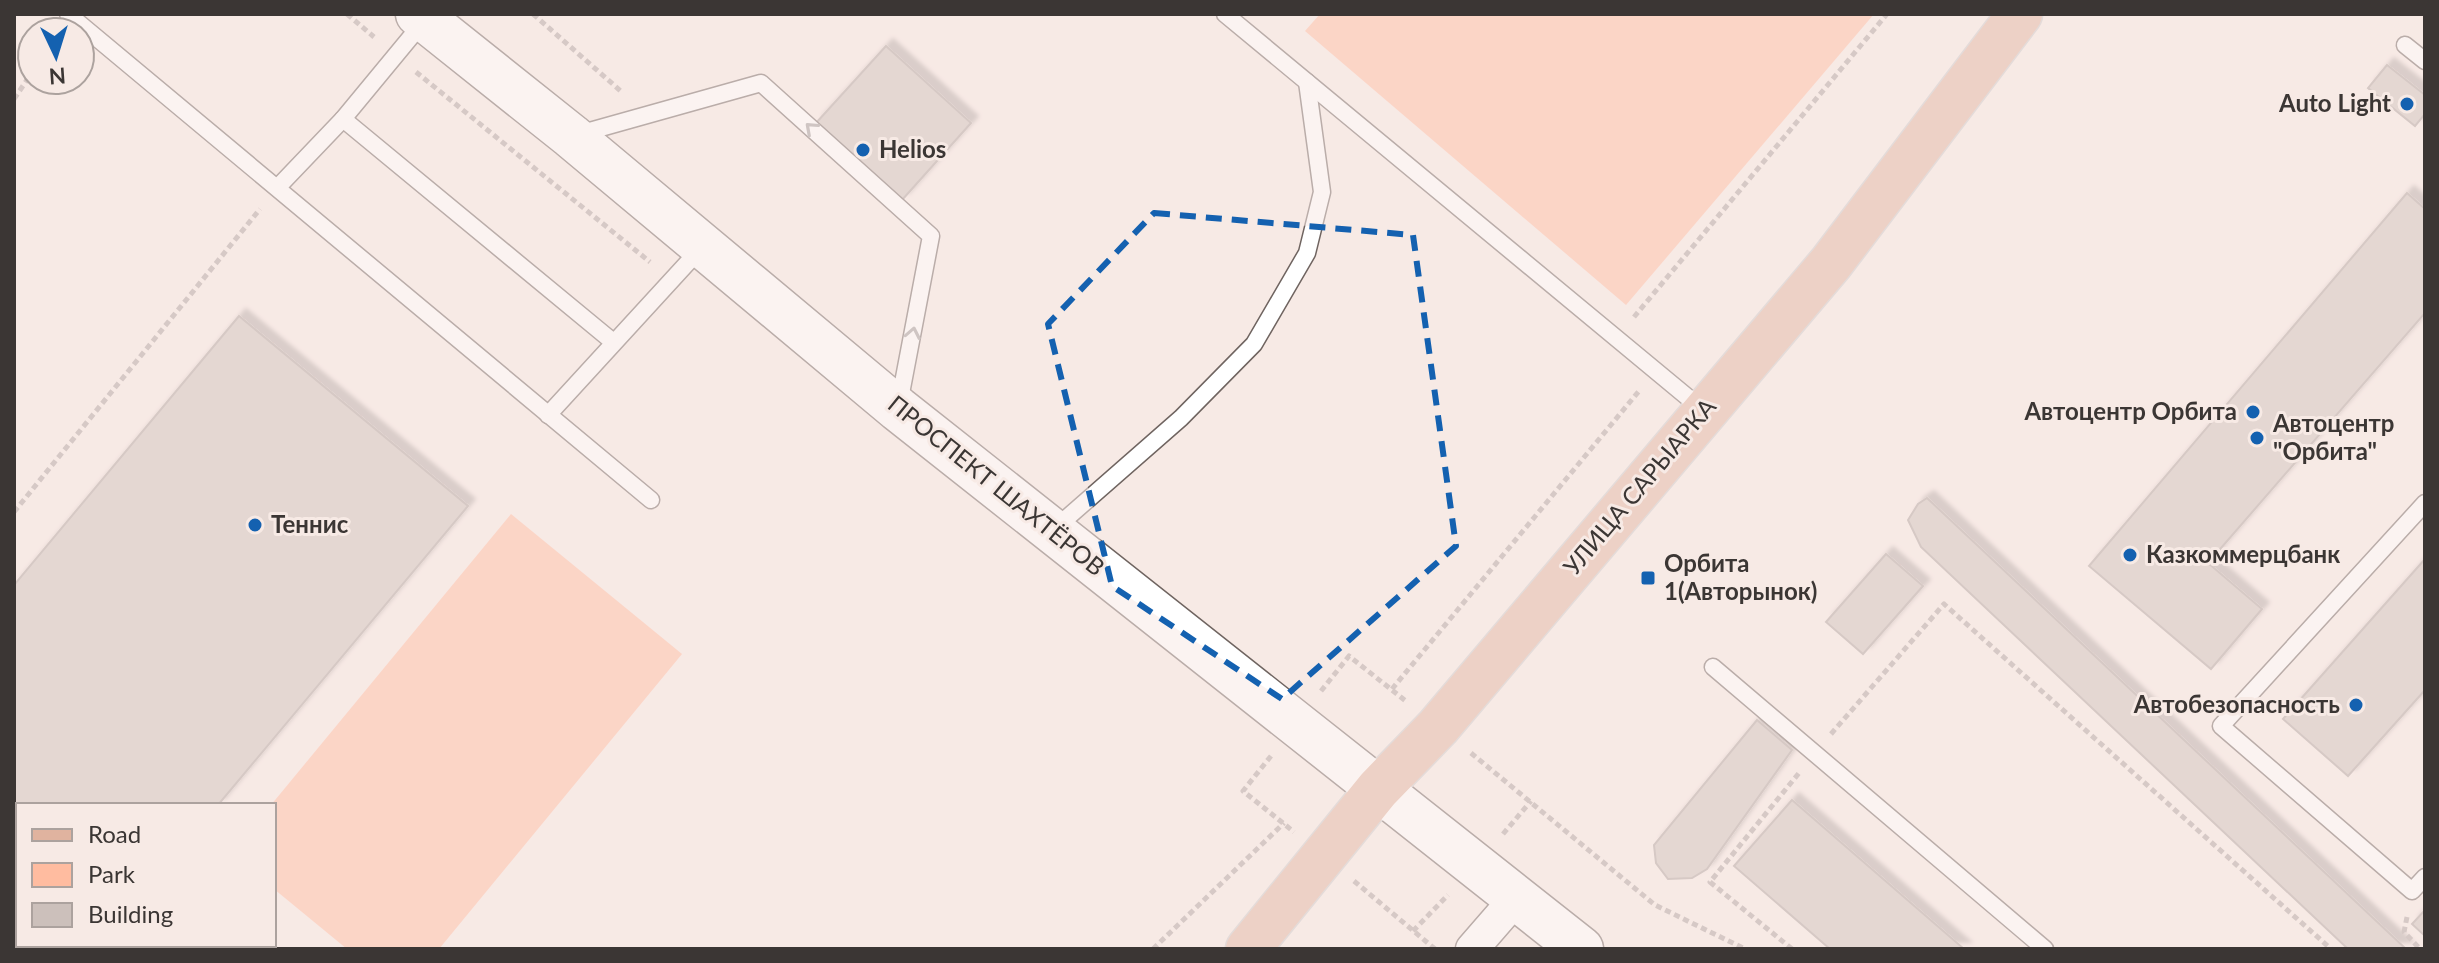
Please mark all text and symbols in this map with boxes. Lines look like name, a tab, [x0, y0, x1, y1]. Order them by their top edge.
north arrow	[16, 16, 96, 96]
text: N	[48, 62, 67, 91]
place label: Auto Light	[2278, 88, 2391, 117]
marker: Auto Light	[2398, 95, 2416, 113]
one-way arrow	[805, 123, 820, 138]
place label: Helios	[879, 134, 946, 163]
marker: Helios	[854, 141, 872, 159]
one-way arrow	[903, 326, 920, 339]
street label: ПРОСПЕКТ ШАХТЁРОВ	[883, 389, 1111, 581]
street label: УЛИЦА САРЫАРКА	[1557, 391, 1722, 580]
place label: Автоцентр Орбита	[2023, 396, 2237, 425]
marker: Автоцентр Орбита	[2244, 403, 2262, 421]
place label: Автоцентр "Орбита"	[2272, 408, 2394, 465]
marker: Автоцентр "Орбита"	[2248, 429, 2266, 447]
place label: Теннис	[271, 509, 349, 538]
marker: Теннис	[246, 516, 264, 534]
place label: Казкоммерцбанк	[2146, 539, 2340, 568]
marker: Казкоммерцбанк	[2121, 546, 2139, 564]
place label: Орбита 1(Авторынок)	[1664, 548, 1817, 605]
marker: Орбита 1(Авторынок)	[1639, 569, 1657, 587]
place label: Автобезопасность	[2133, 689, 2340, 718]
marker: Автобезопасность	[2347, 696, 2365, 714]
legend	[16, 803, 276, 947]
text: Road	[88, 819, 141, 848]
text: Park	[88, 859, 136, 888]
text: Building	[88, 899, 173, 928]

